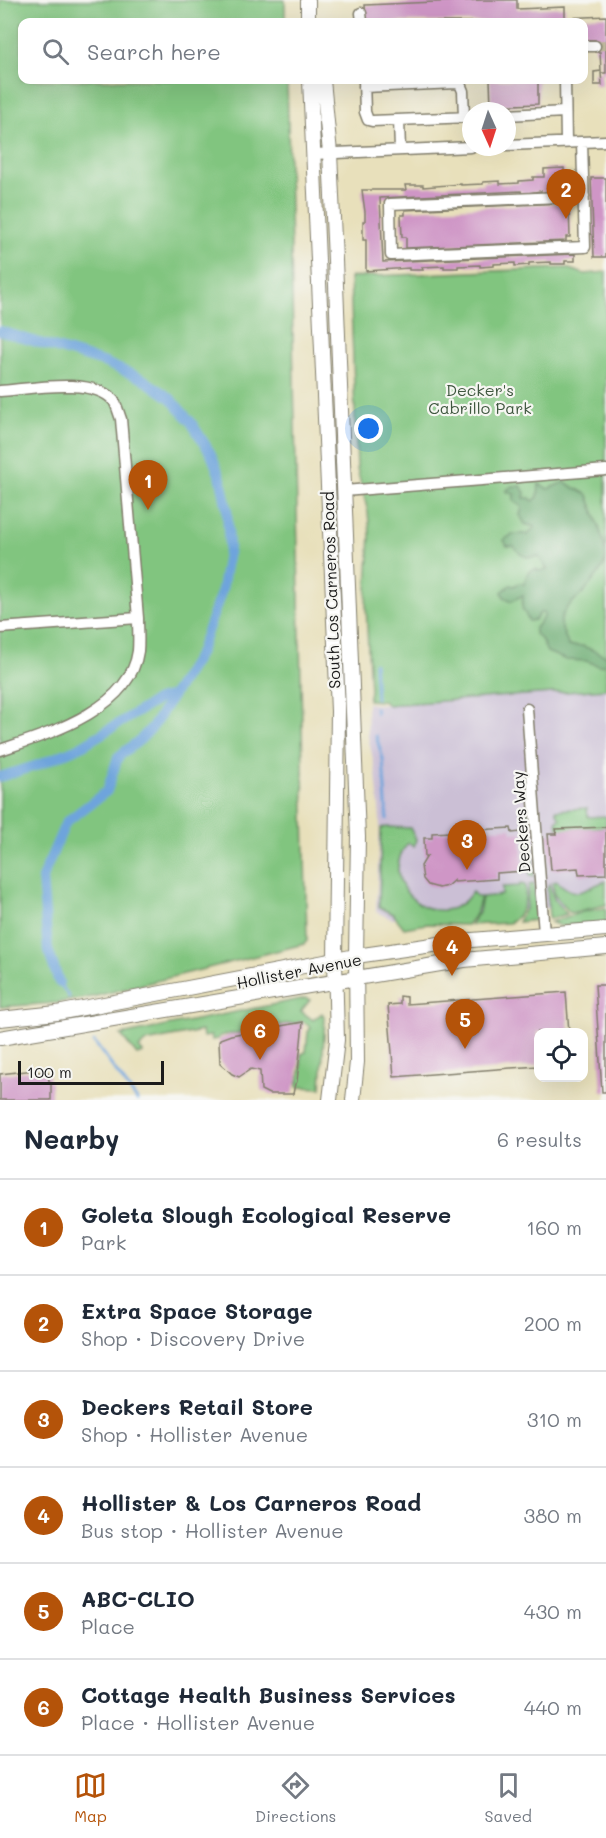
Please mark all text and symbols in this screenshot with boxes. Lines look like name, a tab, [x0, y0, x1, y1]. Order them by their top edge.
search box	[18, 18, 588, 84]
icon: search	[39, 35, 72, 68]
text: Search here	[87, 37, 221, 66]
north arrow	[462, 102, 516, 156]
pin: 2	[546, 170, 586, 219]
park label: Decker's Cabrillo Park	[428, 379, 532, 418]
your location	[354, 414, 383, 443]
pin: 1	[128, 460, 168, 510]
street label: South Los Carneros Road	[317, 491, 344, 689]
street label: Deckers Way	[506, 770, 535, 874]
pin: 3	[448, 820, 486, 870]
pin: 4	[432, 926, 472, 976]
street label: Hollister Avenue	[235, 948, 363, 993]
pin: 5	[446, 1000, 484, 1049]
pin: 6	[240, 1010, 280, 1060]
map controls	[534, 1028, 588, 1082]
button: locate	[534, 1028, 588, 1082]
scale bar	[18, 1058, 164, 1086]
text: 100 m	[27, 1061, 72, 1082]
text: Nearby	[24, 1122, 119, 1156]
text: 6 results	[497, 1126, 582, 1152]
text: Goleta Slough Ecological Reserve	[81, 1200, 451, 1229]
text: 1	[39, 1214, 48, 1240]
text: 160 m	[526, 1214, 582, 1240]
text: Park	[81, 1229, 126, 1255]
text: Extra Space Storage	[81, 1296, 313, 1325]
text: 2	[38, 1310, 49, 1336]
text: 200 m	[524, 1310, 582, 1336]
text: Shop · Discovery Drive	[81, 1325, 305, 1351]
text: Deckers Retail Store	[81, 1392, 313, 1421]
text: 3	[38, 1406, 50, 1432]
text: 310 m	[527, 1406, 582, 1432]
text: Shop · Hollister Avenue	[81, 1421, 308, 1447]
text: Hollister & Los Carneros Road	[81, 1488, 421, 1517]
text: 4	[37, 1502, 50, 1528]
text: 380 m	[524, 1502, 582, 1528]
text: Bus stop · Hollister Avenue	[81, 1517, 344, 1543]
text: ABC-CLIO	[81, 1584, 195, 1613]
text: 5	[38, 1598, 49, 1624]
text: 430 m	[524, 1598, 582, 1624]
text: Place	[81, 1613, 135, 1639]
text: Cottage Health Business Services	[81, 1680, 455, 1709]
text: 6	[37, 1694, 50, 1720]
text: 440 m	[524, 1694, 582, 1720]
text: Place · Hollister Avenue	[81, 1709, 315, 1735]
tab: Map	[74, 1769, 107, 1826]
tab: Directions	[255, 1769, 336, 1826]
tab: Saved	[484, 1769, 532, 1826]

